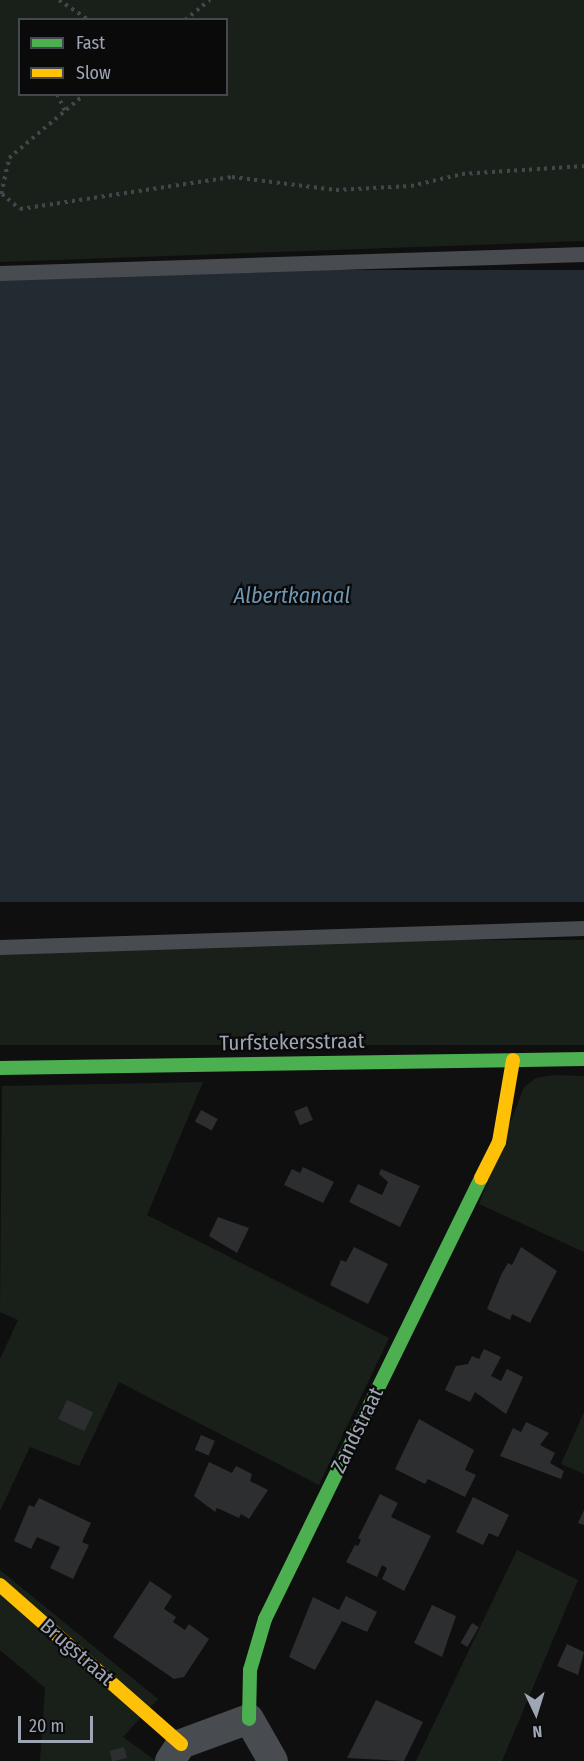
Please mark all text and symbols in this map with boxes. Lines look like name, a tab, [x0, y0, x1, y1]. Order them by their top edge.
legend	[18, 18, 228, 96]
text: Fast	[76, 32, 105, 54]
text: Slow	[76, 62, 111, 84]
water label: Albertkanaal	[234, 583, 350, 609]
street label: Turfstekersstraat	[219, 1028, 365, 1056]
street label: Zandstraat	[325, 1383, 389, 1477]
street label: Brugstraat	[35, 1613, 119, 1691]
north arrow	[506, 1683, 566, 1743]
scale bar	[21, 1704, 96, 1742]
text: 20 m	[29, 1715, 64, 1737]
text: N	[532, 1722, 543, 1741]

